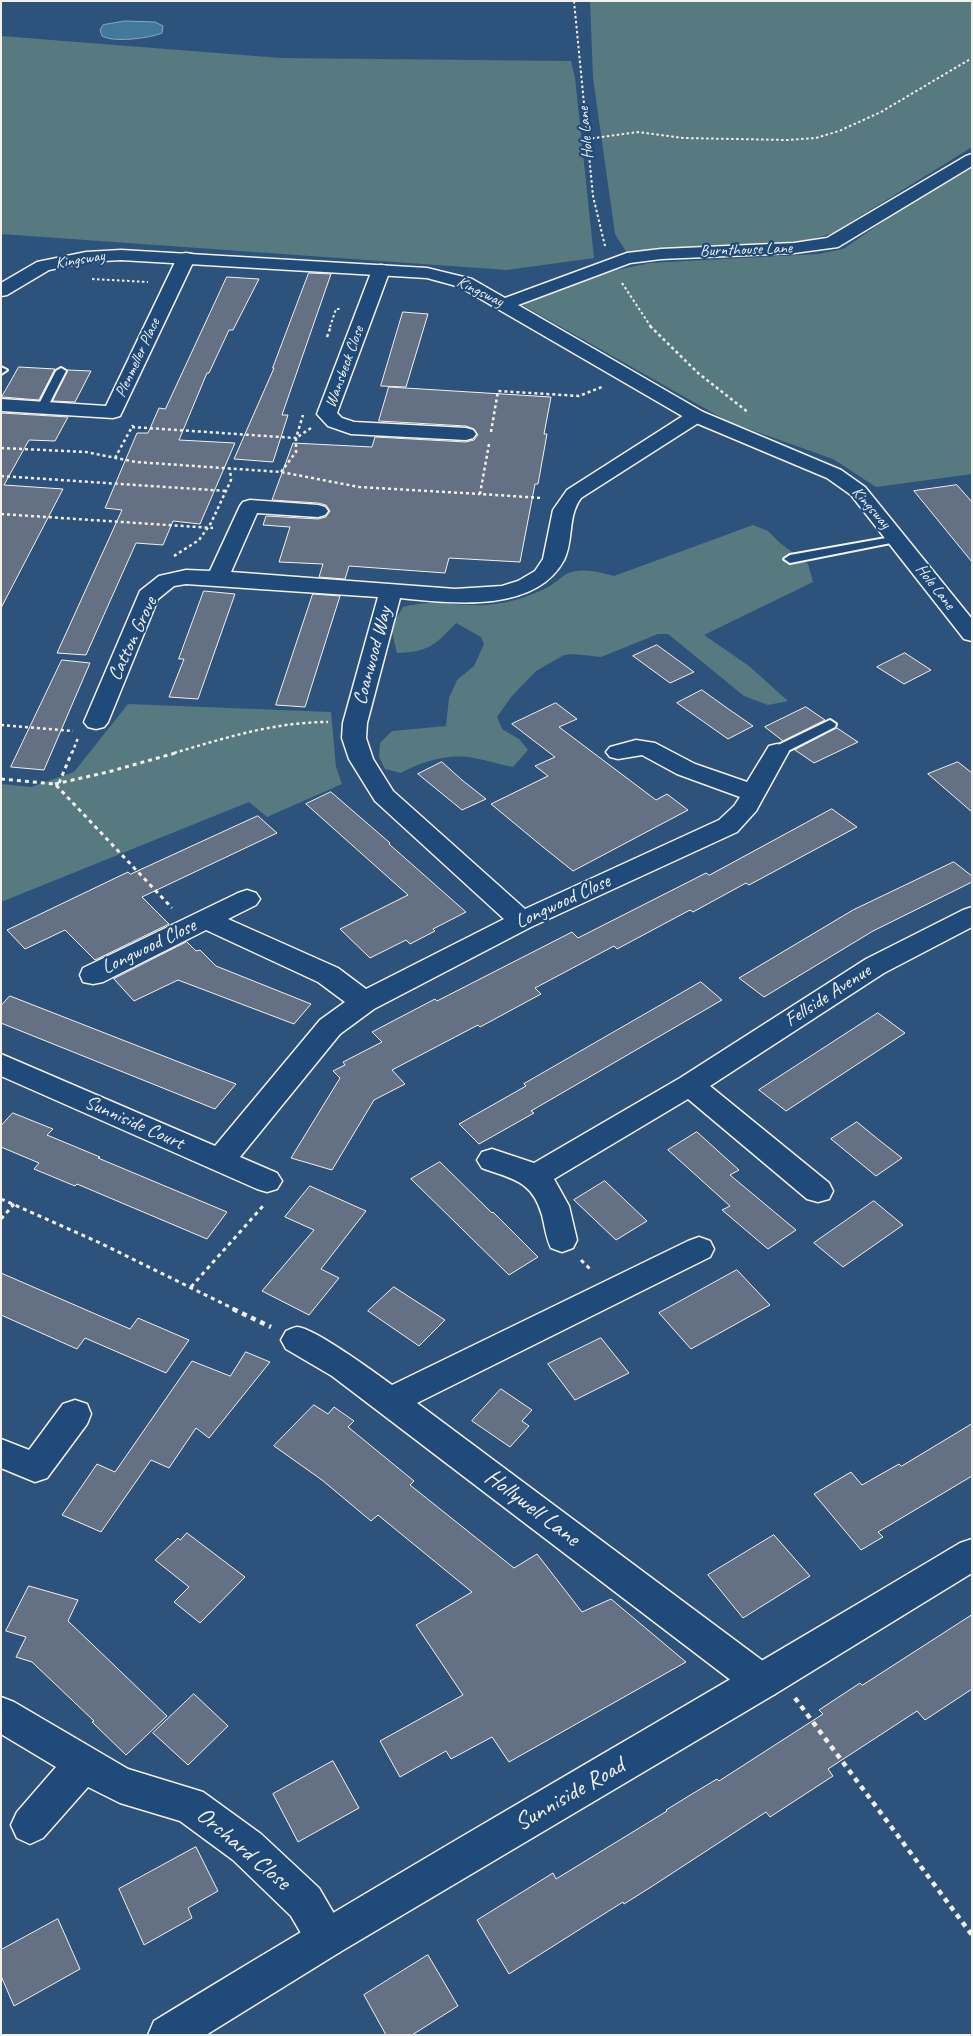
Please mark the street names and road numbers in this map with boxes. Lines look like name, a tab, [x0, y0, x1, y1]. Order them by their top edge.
street label: Hole Lane	[574, 106, 598, 160]
street label: Burnthouse Lane	[700, 239, 792, 261]
street label: Kingsway	[54, 247, 106, 273]
street label: Kingsway	[454, 272, 506, 312]
street label: Plenmeller Place	[111, 315, 165, 401]
street label: Wansbeck Close	[321, 324, 369, 410]
street label: Kingsway	[847, 483, 895, 533]
street label: Hole Lane	[911, 560, 959, 614]
street label: Catton Grove	[103, 593, 163, 685]
street label: Coanwood Way	[348, 604, 398, 708]
street label: Longwood Close	[512, 870, 614, 934]
street label: Longwood Close	[98, 914, 200, 980]
street label: Fellside Avenue	[780, 959, 876, 1033]
street label: Sunniside Court	[81, 1090, 187, 1156]
street label: Hollywell Lane	[479, 1463, 585, 1553]
street label: Sunniside Road	[510, 1752, 630, 1838]
street label: Orchard Close	[190, 1801, 296, 1897]

